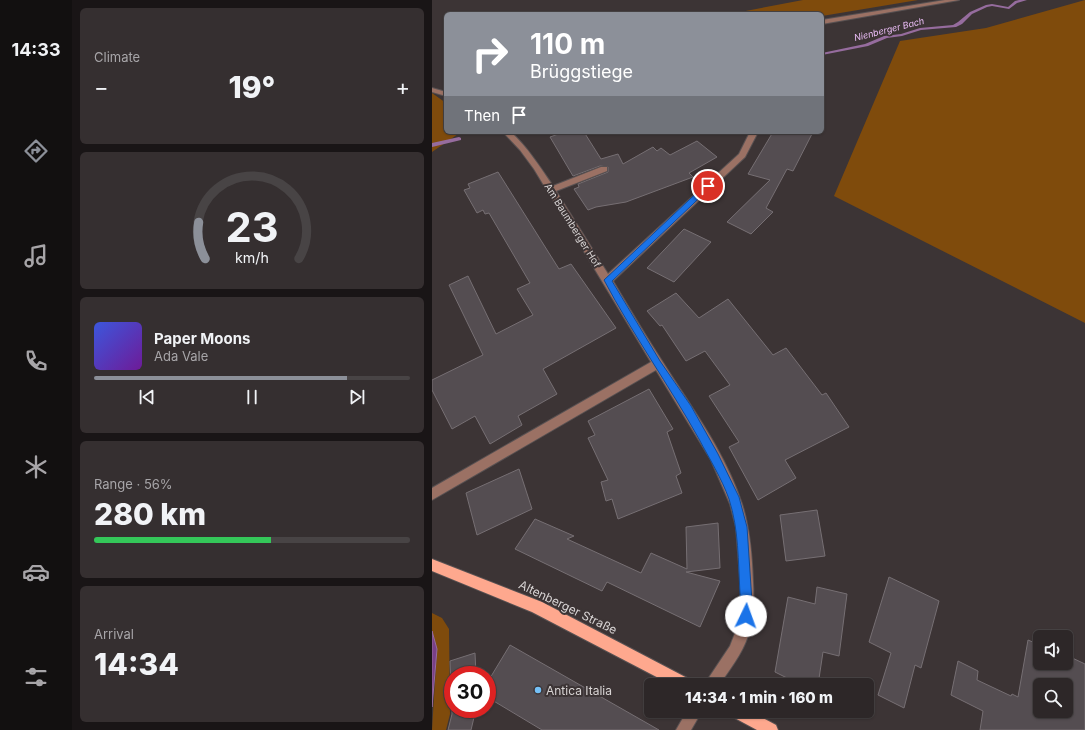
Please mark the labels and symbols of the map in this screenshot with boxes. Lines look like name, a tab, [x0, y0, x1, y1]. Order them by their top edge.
water label: Nienberger Bach	[853, 15, 925, 43]
pin	[691, 169, 725, 203]
street label: Am Baumberger Hof	[542, 181, 604, 269]
street label: Altenberger Straße	[516, 577, 620, 637]
position arrow	[725, 595, 767, 637]
speed limit sign: 30	[444, 666, 496, 718]
place label: Antica Italia	[546, 683, 612, 698]
marker: Antica Italia	[533, 685, 543, 695]

